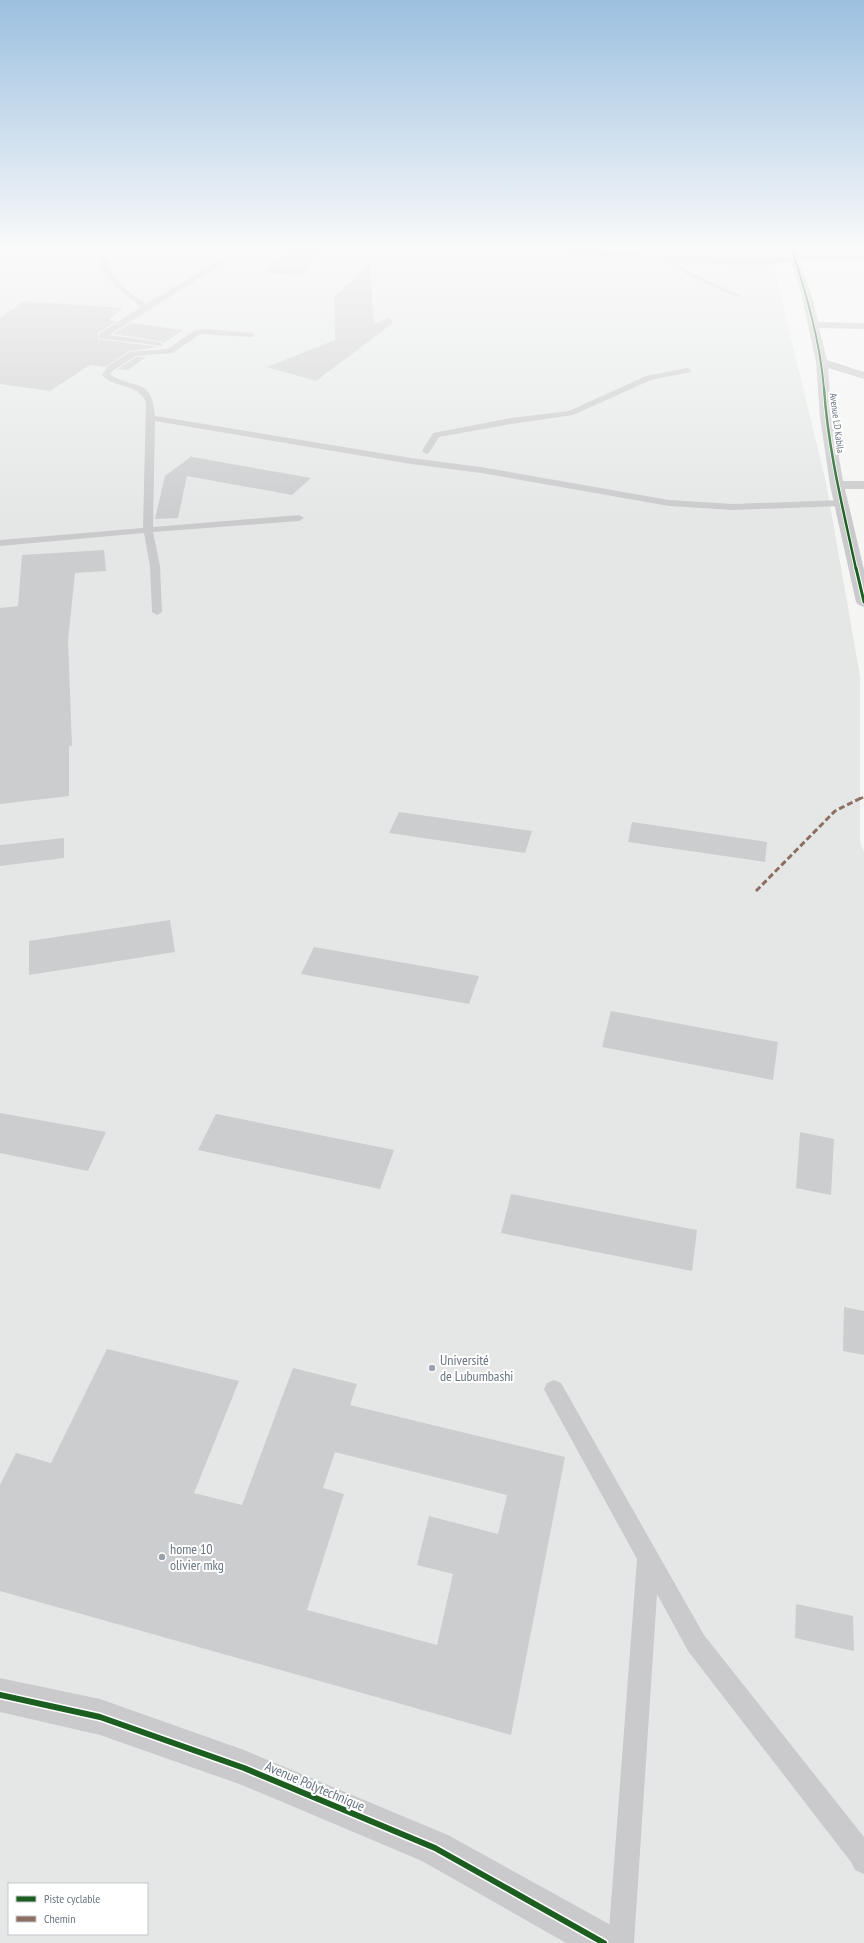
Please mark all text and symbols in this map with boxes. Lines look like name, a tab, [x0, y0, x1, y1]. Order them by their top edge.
street label: Avenue LD Kabila	[827, 392, 847, 454]
place label: Université de Lubumbashi	[440, 1351, 513, 1385]
marker: Université de Lubumbashi	[427, 1363, 437, 1373]
place label: home 10 olivier mkg	[170, 1540, 224, 1574]
marker: home 10 olivier mkg	[157, 1552, 167, 1562]
street label: Avenue Polytechnique	[262, 1757, 368, 1815]
legend	[8, 1883, 148, 1935]
text: Piste cyclable	[44, 1891, 100, 1906]
text: Chemin	[44, 1911, 75, 1926]

